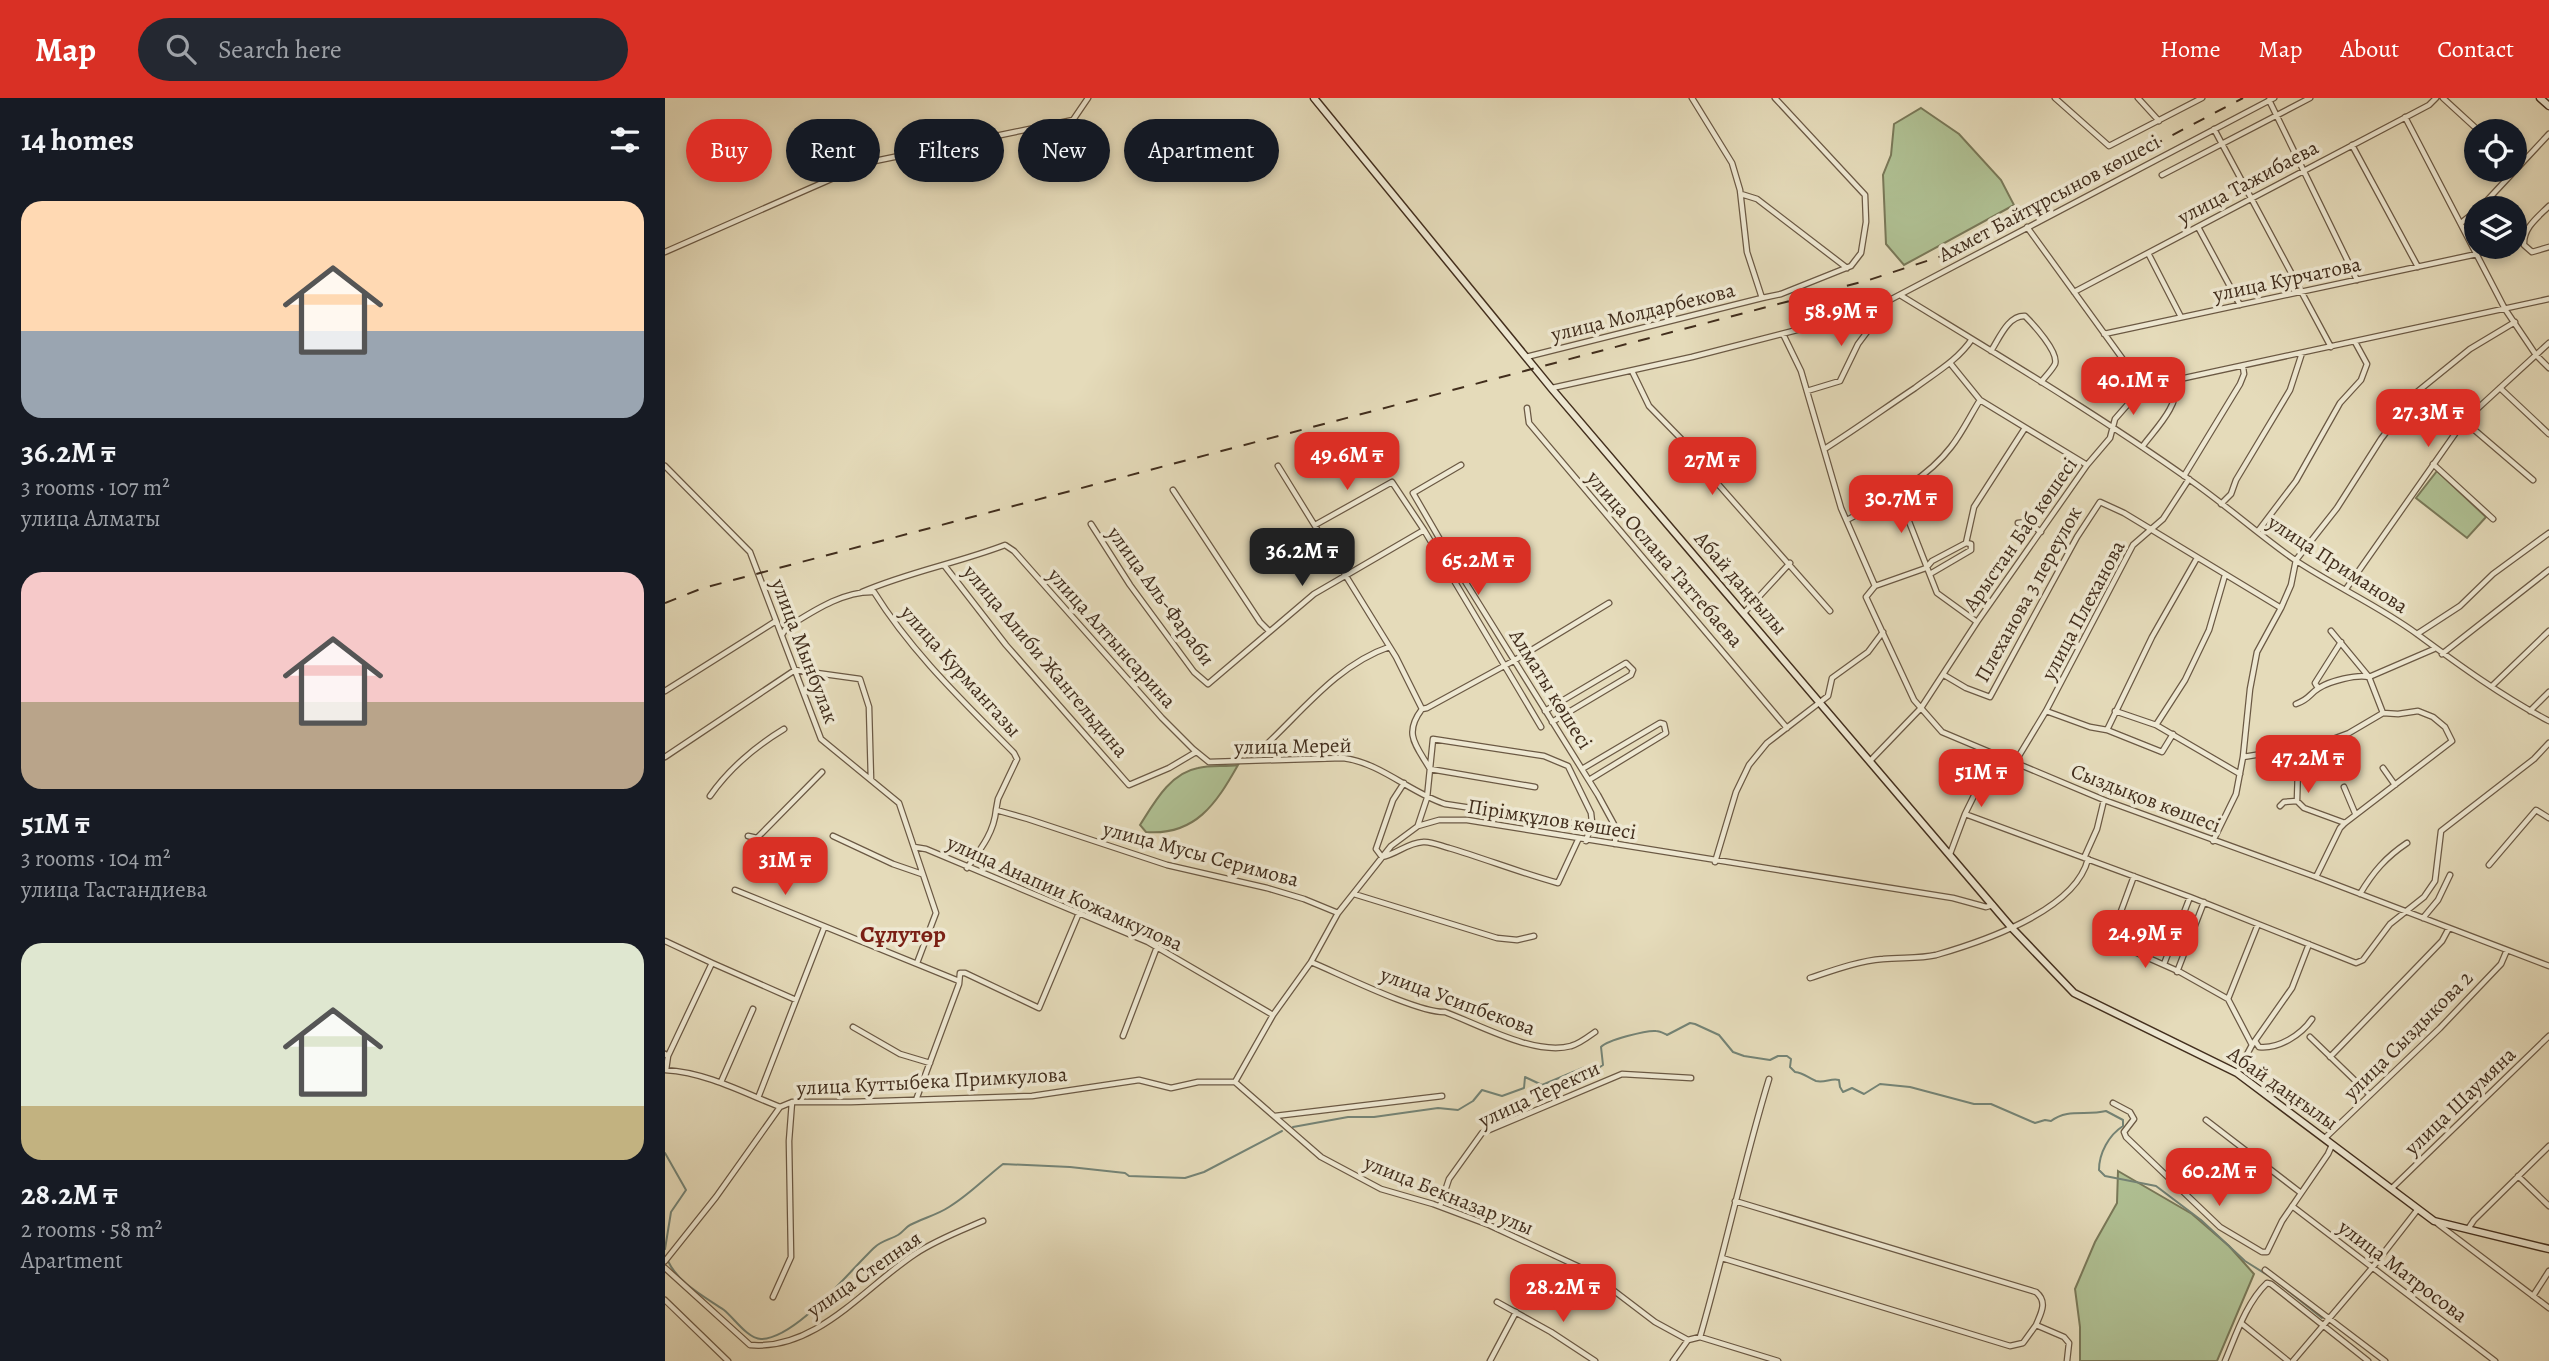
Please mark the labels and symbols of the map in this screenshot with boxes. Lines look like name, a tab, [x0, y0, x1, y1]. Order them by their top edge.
street label: Ахмет Байтұрсынов көшесі	[1932, 128, 2165, 269]
street label: улица Тажибаева	[2172, 133, 2324, 231]
street label: улица Курчатова	[2210, 250, 2364, 309]
street label: улица Молдарбекова	[1547, 276, 1738, 349]
pin: 58.9M ₸	[1776, 288, 1906, 348]
pin: 40.1M ₸	[2068, 358, 2198, 417]
pin: 27.3M ₸	[2363, 390, 2493, 449]
pin: 49.6M ₸	[1282, 432, 1412, 492]
pin: 27M ₸	[1663, 438, 1761, 497]
street label: Арыстан Баб көшесі	[1956, 451, 2084, 617]
street label: улица Ослана Таттебаева	[1580, 464, 1750, 654]
pin: 30.7M ₸	[1836, 476, 1966, 535]
street label: Плеханова 3 переулок	[1968, 501, 2088, 687]
street label: улица Приманова	[2261, 508, 2414, 620]
street label: улица Аль-Фараби	[1100, 520, 1221, 671]
street label: Абай даңғылы	[1687, 524, 1794, 641]
pin: 36.2M ₸	[1237, 528, 1367, 588]
street label: улица Плеханова	[2034, 535, 2132, 686]
pin: 65.2M ₸	[1413, 538, 1543, 597]
street label: улица Алиби Жангельдина	[956, 558, 1135, 764]
street label: улица Алтынсарина	[1041, 561, 1183, 714]
street label: улица Мынбулак	[764, 574, 845, 727]
street label: улица Курмангазы	[894, 598, 1028, 743]
street label: Алматы көшесі	[1502, 623, 1599, 755]
street label: улица Мерей	[1233, 731, 1352, 761]
pin: 47.2M ₸	[2243, 736, 2373, 795]
pin: 51M ₸	[1932, 750, 2030, 809]
street label: Сыздықов көшесі	[2067, 757, 2225, 839]
street label: Пірімқұлов көшесі	[1466, 792, 1638, 846]
street label: улица Мусы Серимова	[1099, 814, 1302, 894]
street label: улица Анапии Кожамкулова	[942, 828, 1188, 958]
pin: 31M ₸	[736, 838, 834, 897]
pin: 24.9M ₸	[2080, 910, 2210, 970]
district label: Сұлутөр	[860, 918, 946, 950]
street label: улица Усипбекова	[1376, 960, 1540, 1042]
street label: улица Сыздыкова 2	[2336, 964, 2479, 1107]
street label: Абай даңғылы	[2221, 1039, 2344, 1136]
street label: улица Шаумяна	[2398, 1040, 2522, 1162]
street label: улица Теректи	[1473, 1054, 1604, 1135]
street label: улица Куттыбека Примкулова	[795, 1060, 1068, 1102]
street label: улица Бекназар улы	[1359, 1148, 1538, 1242]
pin: 60.2M ₸	[2154, 1148, 2284, 1208]
street label: улица Матросова	[2332, 1213, 2474, 1329]
street label: улица Степная	[800, 1224, 927, 1324]
pin: 28.2M ₸	[1498, 1264, 1628, 1324]

